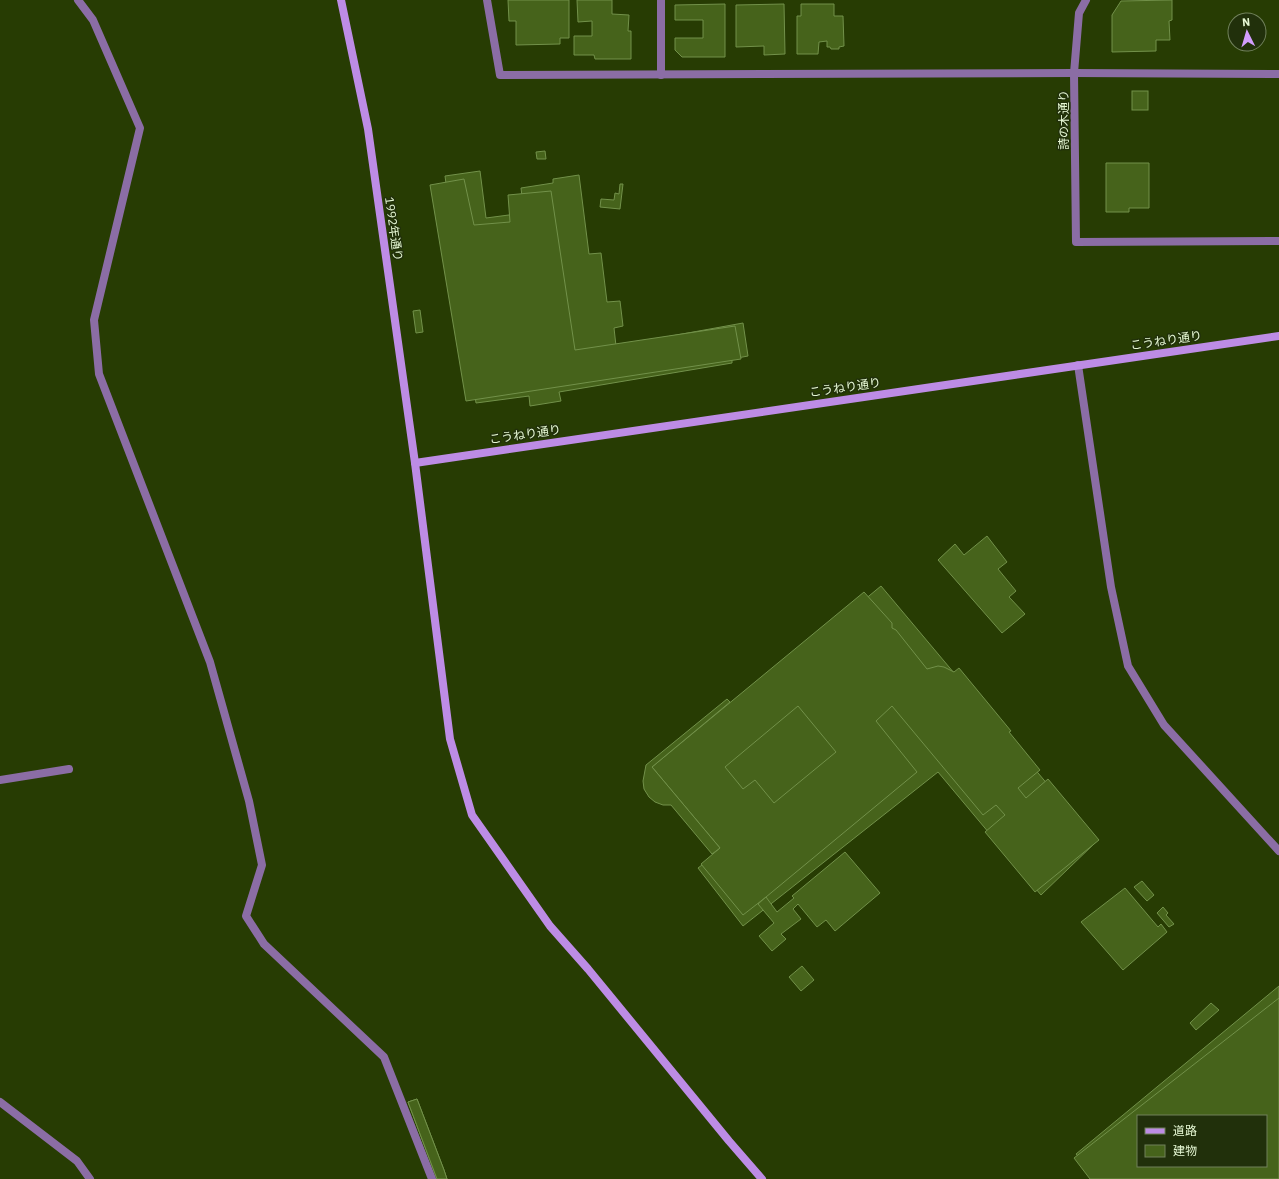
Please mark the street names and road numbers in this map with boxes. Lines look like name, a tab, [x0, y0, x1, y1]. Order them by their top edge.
street label: 詩の木通り	[1056, 90, 1071, 150]
street label: 1992年通り	[382, 196, 406, 262]
street label: こうねり通り	[1129, 328, 1203, 352]
street label: こうねり通り	[808, 375, 882, 399]
street label: こうねり通り	[488, 422, 562, 446]

